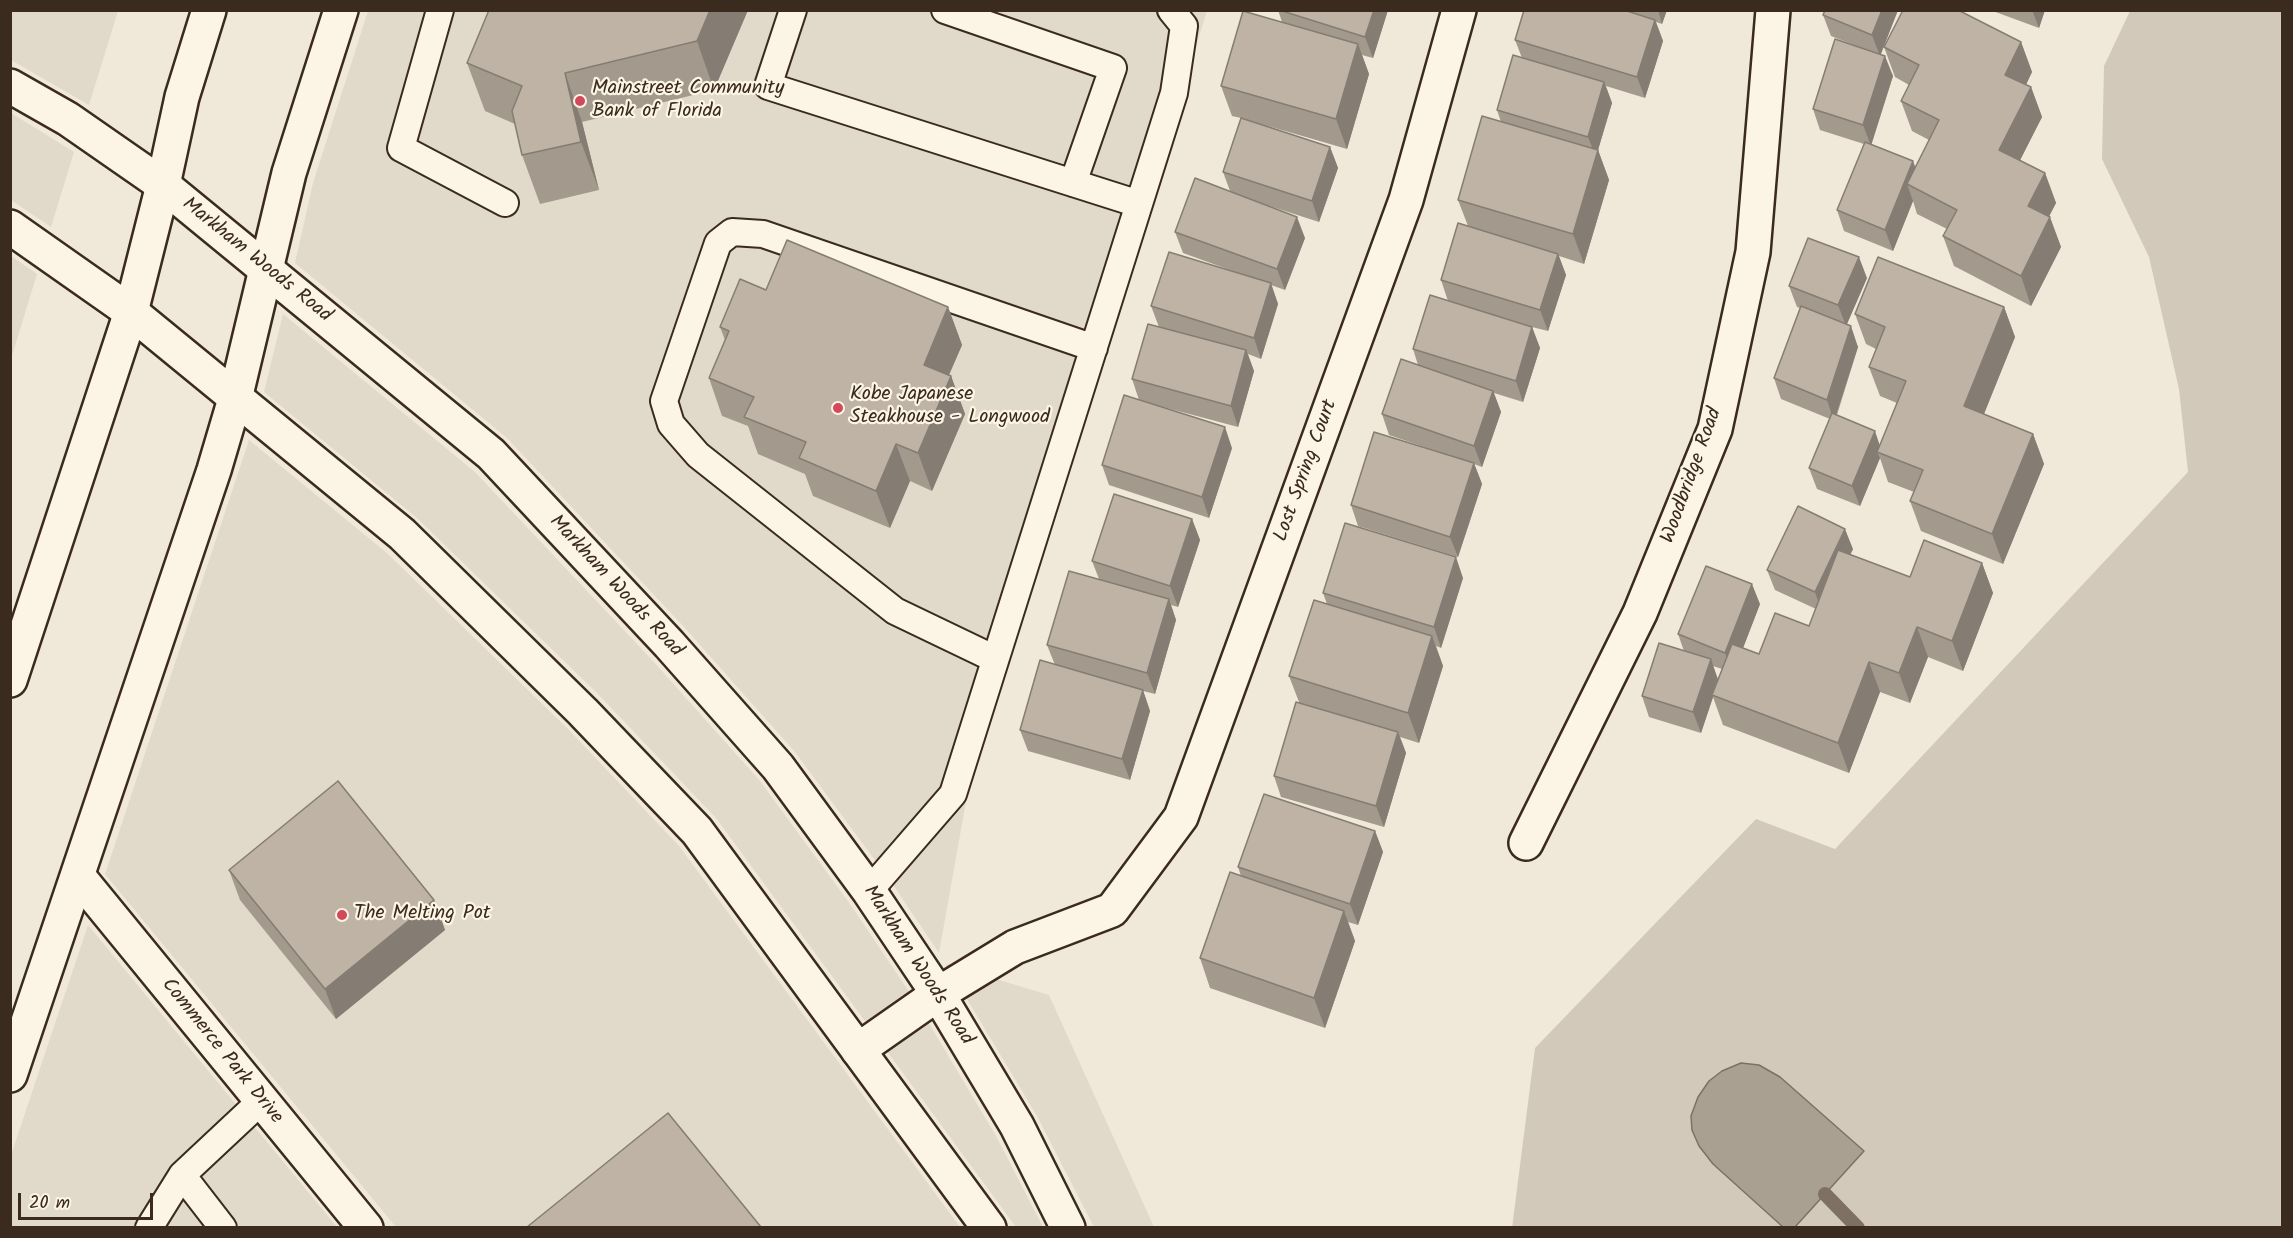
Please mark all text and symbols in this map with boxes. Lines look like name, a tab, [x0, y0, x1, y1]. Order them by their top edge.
place label: Mainstreet Community Bank of Florida	[592, 78, 784, 125]
marker: Mainstreet Community Bank of Florida	[573, 94, 587, 108]
street label: Markham Woods Road	[176, 193, 336, 329]
place label: Kobe Japanese Steakhouse - Longwood	[850, 384, 1050, 431]
street label: Lost Spring Court	[1270, 397, 1344, 545]
marker: Kobe Japanese Steakhouse - Longwood	[831, 401, 845, 415]
street label: Woodbridge Road	[1657, 405, 1729, 547]
street label: Markham Woods Road	[543, 511, 687, 663]
street label: Markham Woods Road	[856, 882, 978, 1050]
place label: The Melting Pot	[354, 903, 490, 927]
marker: The Melting Pot	[335, 908, 349, 922]
street label: Commerce Park Drive	[155, 974, 287, 1130]
scale bar	[21, 1181, 156, 1219]
text: 20 m	[29, 1189, 70, 1218]

